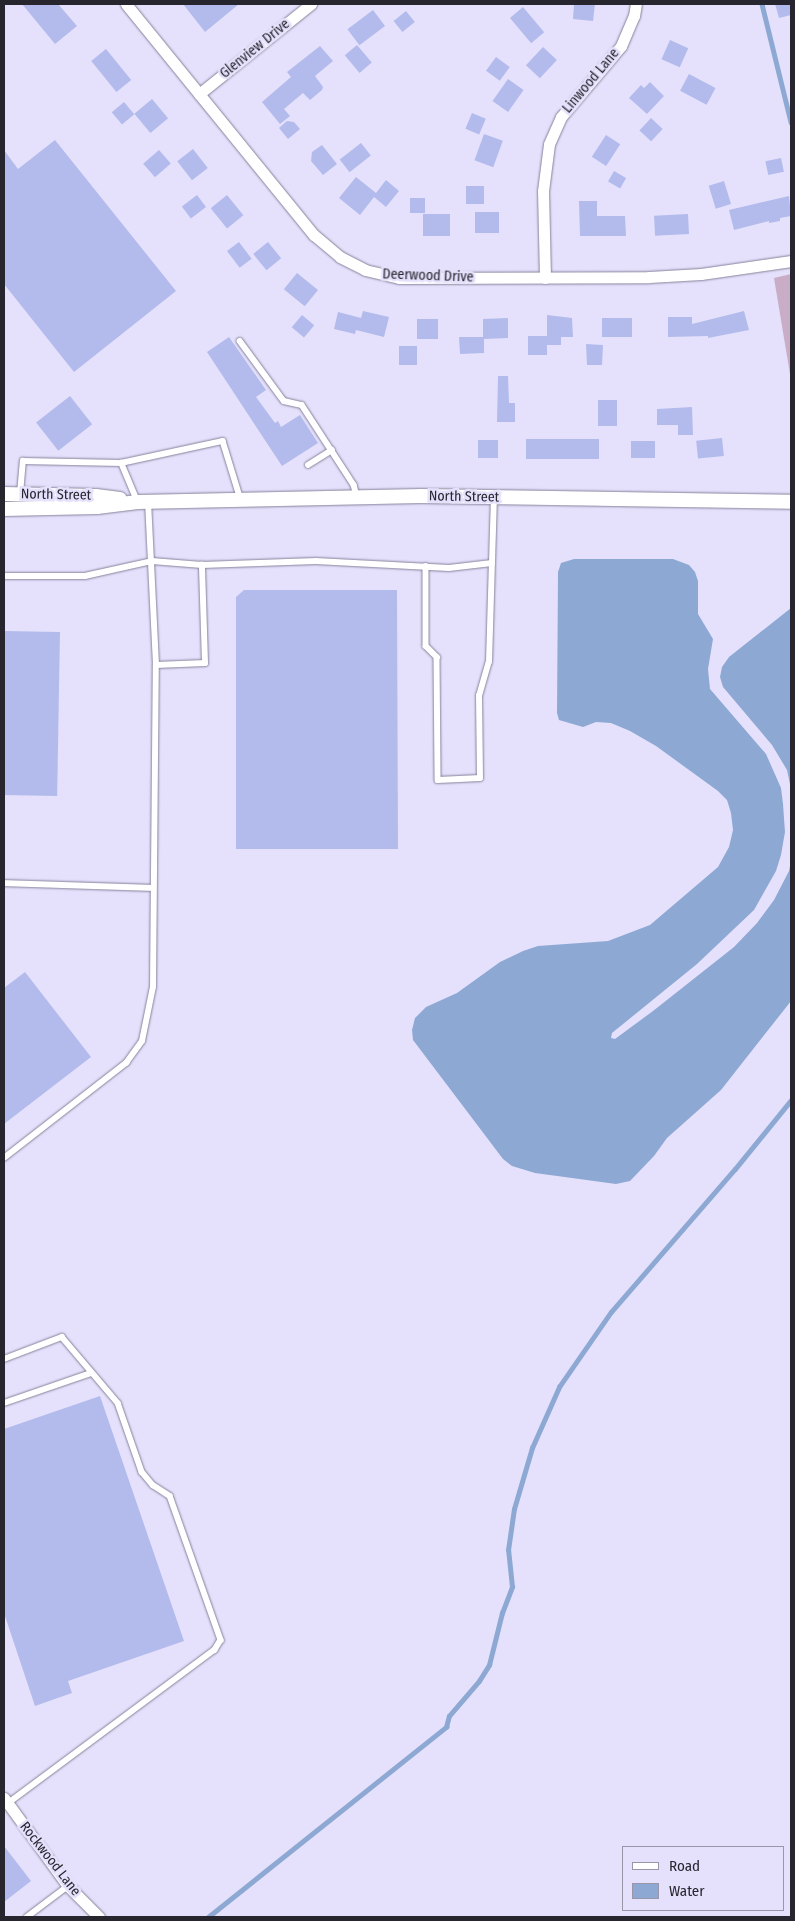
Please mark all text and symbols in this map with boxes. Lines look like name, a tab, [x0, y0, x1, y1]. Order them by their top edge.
street label: Glenview Drive	[217, 16, 293, 82]
street label: Linwood Lane	[559, 45, 623, 117]
street label: Deerwood Drive	[382, 266, 474, 286]
street label: North Street	[21, 486, 91, 504]
street label: North Street	[429, 488, 499, 506]
street label: Rockwood Lane	[16, 1819, 84, 1899]
legend	[622, 1846, 785, 1911]
text: Road	[669, 1857, 700, 1875]
text: Water	[669, 1882, 704, 1900]

